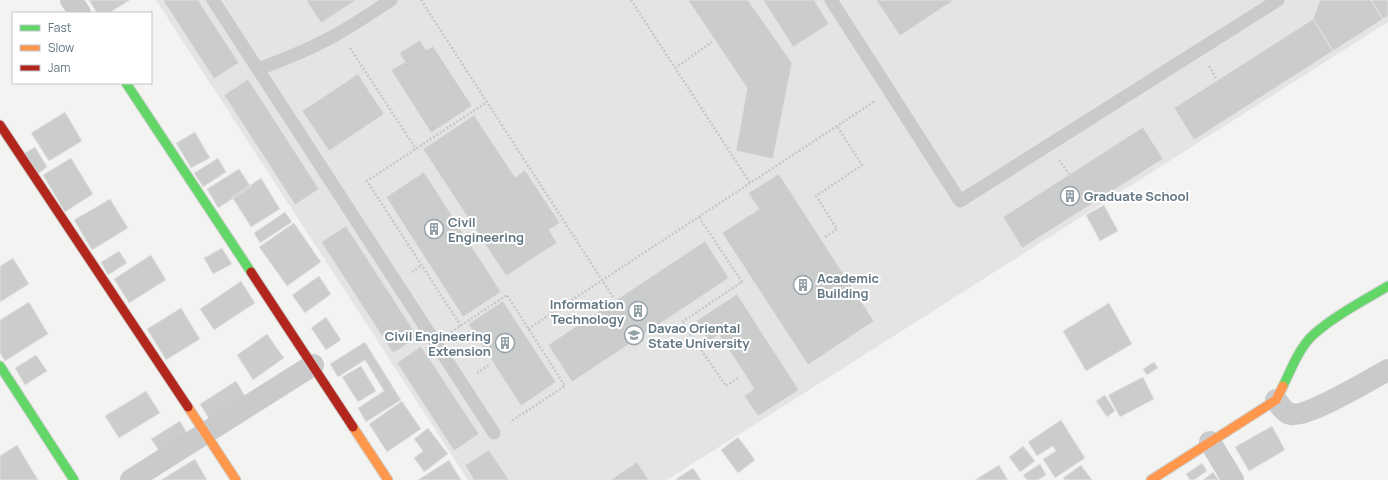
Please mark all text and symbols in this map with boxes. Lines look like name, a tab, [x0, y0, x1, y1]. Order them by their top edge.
legend	[12, 12, 152, 84]
text: Fast	[48, 19, 72, 36]
text: Slow	[48, 39, 74, 56]
text: Jam	[48, 59, 70, 76]
building icon: Graduate School	[1059, 185, 1081, 207]
place label: Graduate School	[1084, 187, 1189, 205]
place label: Civil Engineering	[448, 213, 524, 246]
building icon: Civil Engineering	[423, 218, 445, 240]
place label: Academic Building	[817, 269, 880, 302]
building icon: Academic Building	[792, 274, 814, 296]
place label: Information Technology	[550, 295, 625, 328]
building icon: Information Technology	[627, 300, 649, 322]
place label: Davao Oriental State University	[648, 319, 750, 352]
school or university icon: Davao Oriental State University	[623, 324, 645, 346]
place label: Civil Engineering Extension	[385, 327, 491, 360]
building icon: Civil Engineering Extension	[494, 332, 516, 354]

